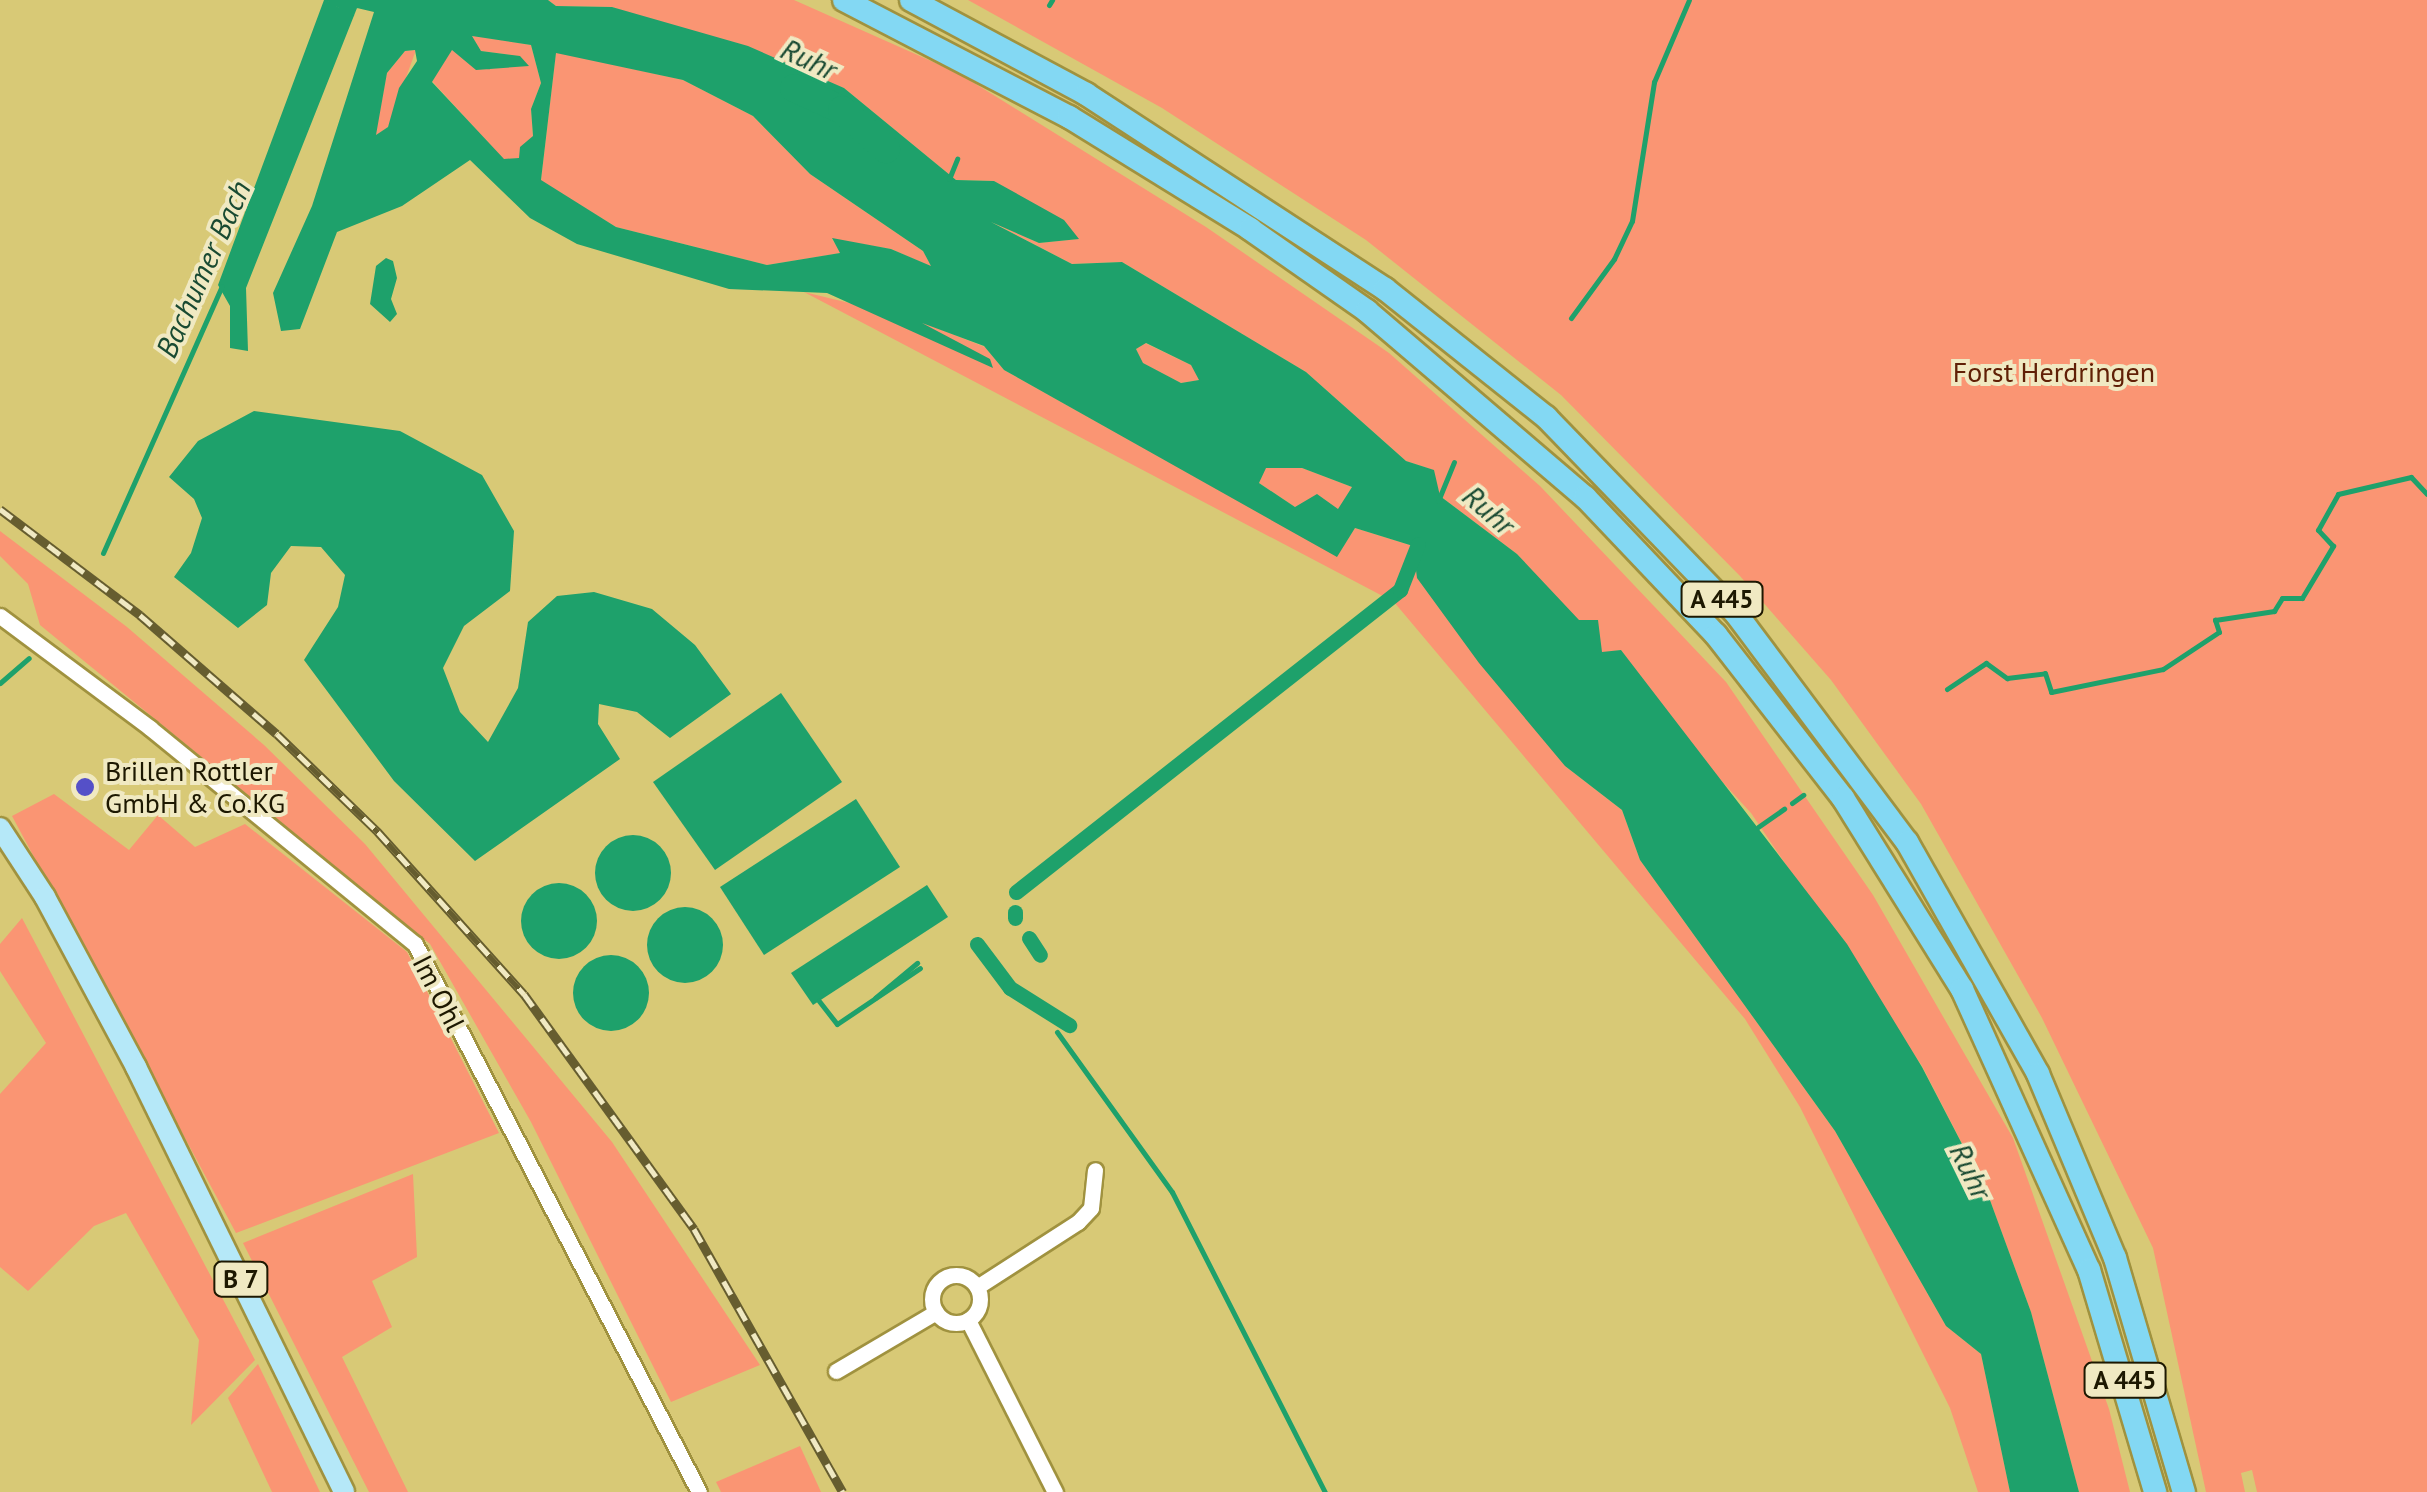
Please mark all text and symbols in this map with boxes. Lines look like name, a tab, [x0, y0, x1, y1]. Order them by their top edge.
water label: Ruhr	[775, 31, 843, 87]
water label: Bachumer Bach	[148, 175, 258, 363]
park label: Forst Herdringen	[1953, 355, 2155, 389]
water label: Ruhr	[1456, 478, 1522, 542]
road number: A 445	[1680, 579, 1764, 619]
place label: Brillen Rottler GmbH & Co.KG	[105, 754, 285, 820]
marker: Brillen Rottler GmbH & Co.KG	[74, 776, 96, 798]
street label: Im Ohl	[406, 949, 472, 1037]
water label: Ruhr	[1942, 1137, 2000, 1205]
road number: B 7	[211, 1259, 271, 1299]
road number: A 445	[2082, 1360, 2168, 1400]

